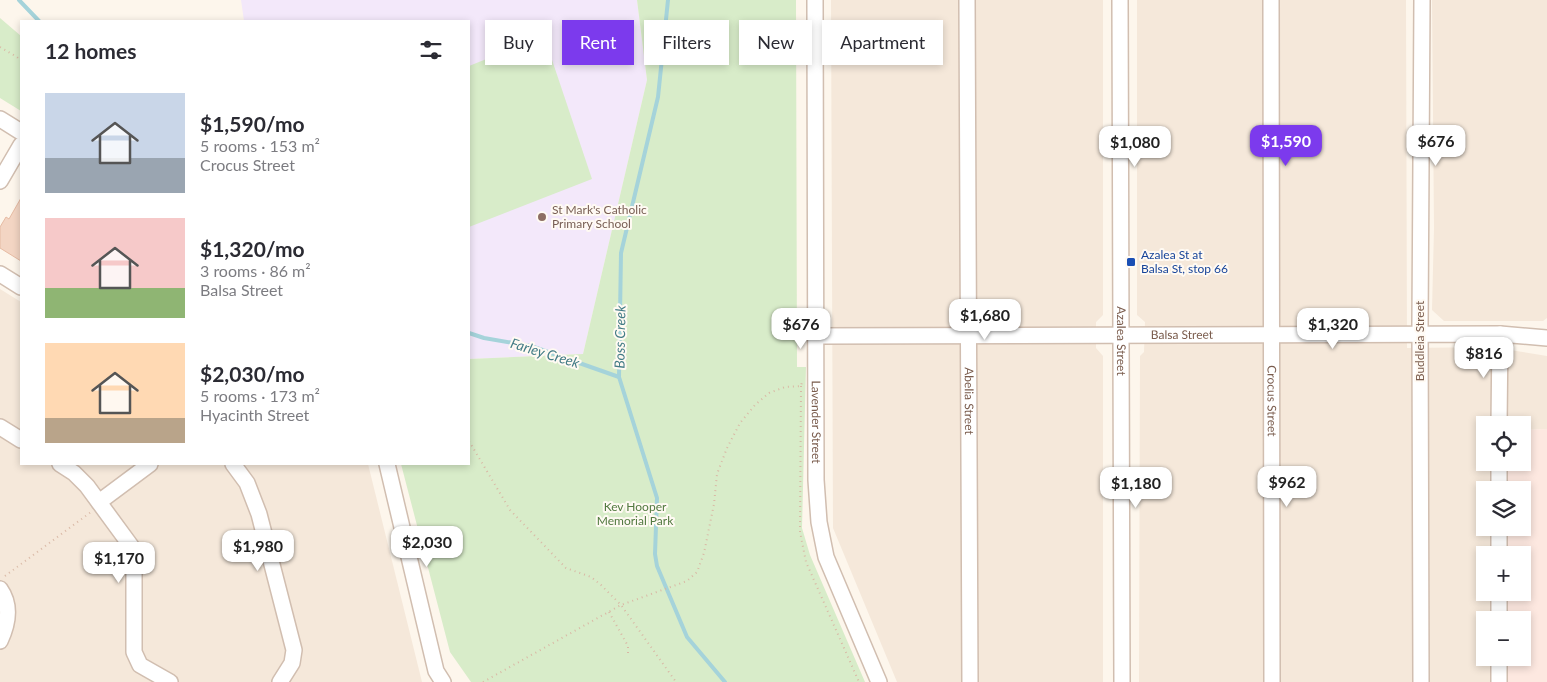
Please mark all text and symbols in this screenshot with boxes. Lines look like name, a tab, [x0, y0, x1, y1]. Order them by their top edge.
chip: Buy	[485, 20, 552, 65]
chip: Rent	[562, 20, 634, 65]
chip: Filters	[644, 20, 729, 65]
chip: New	[739, 20, 812, 65]
chip: Apartment	[822, 20, 943, 65]
icon: filters	[417, 36, 445, 64]
text: 12 homes	[45, 38, 136, 63]
text: $1,590/mo	[200, 111, 305, 136]
icon: home	[85, 113, 145, 173]
pin: $1,590	[1245, 124, 1327, 167]
pin: $676	[1406, 124, 1466, 167]
pin: $1,080	[1094, 126, 1176, 168]
text: $1,590	[1261, 131, 1311, 150]
text: $676	[1417, 131, 1455, 150]
text: $1,080	[1110, 132, 1160, 151]
text: 5 rooms · 153 m²	[200, 136, 320, 155]
text: Crocus Street	[200, 155, 295, 174]
place label: St Mark's Catholic Primary School	[552, 202, 647, 231]
marker: St Mark's Catholic Primary School	[536, 211, 548, 223]
text: $1,320/mo	[200, 236, 305, 261]
icon: home	[85, 238, 145, 298]
place label: Azalea St at Balsa St, stop 66	[1141, 247, 1228, 276]
marker: Azalea St at Balsa St, stop 66	[1125, 256, 1137, 268]
text: 3 rooms · 86 m²	[200, 261, 311, 280]
text: Balsa Street	[200, 280, 283, 299]
pin: $1,680	[944, 298, 1026, 341]
street label: Buddleia Street	[1412, 300, 1427, 381]
water label: Boss Creek	[610, 305, 629, 369]
text: $1,680	[960, 305, 1010, 324]
street label: Azalea Street	[1114, 306, 1129, 376]
pin: $676	[771, 308, 831, 350]
pin: $1,320	[1292, 308, 1374, 350]
text: $676	[782, 314, 820, 333]
text: $1,320	[1308, 314, 1358, 333]
street label: Balsa Street	[1151, 327, 1214, 342]
water label: Farley Creek	[509, 334, 582, 371]
pin: $816	[1454, 336, 1514, 379]
text: $816	[1465, 343, 1503, 362]
text: $2,030/mo	[200, 361, 305, 386]
icon: home	[85, 363, 145, 423]
street label: Crocus Street	[1265, 365, 1280, 437]
street label: Abelia Street	[962, 367, 977, 436]
street label: Lavender Street	[809, 380, 824, 464]
text: 5 rooms · 173 m²	[200, 386, 320, 405]
text: Hyacinth Street	[200, 405, 309, 424]
map controls	[1476, 416, 1531, 666]
button: locate	[1476, 416, 1531, 471]
pin: $1,180	[1095, 466, 1177, 509]
pin: $962	[1257, 466, 1317, 508]
text: $962	[1268, 472, 1306, 491]
text: $1,180	[1111, 473, 1161, 492]
button: layers	[1476, 481, 1531, 536]
park label: Kev Hooper Memorial Park	[597, 499, 674, 528]
pin: $2,030	[386, 526, 468, 568]
pin: $1,980	[217, 530, 299, 572]
text: $2,030	[402, 532, 452, 551]
text: $1,980	[233, 536, 283, 555]
pin: $1,170	[78, 542, 160, 584]
button: +	[1476, 546, 1531, 601]
text: $1,170	[94, 548, 144, 567]
button: −	[1476, 611, 1531, 666]

